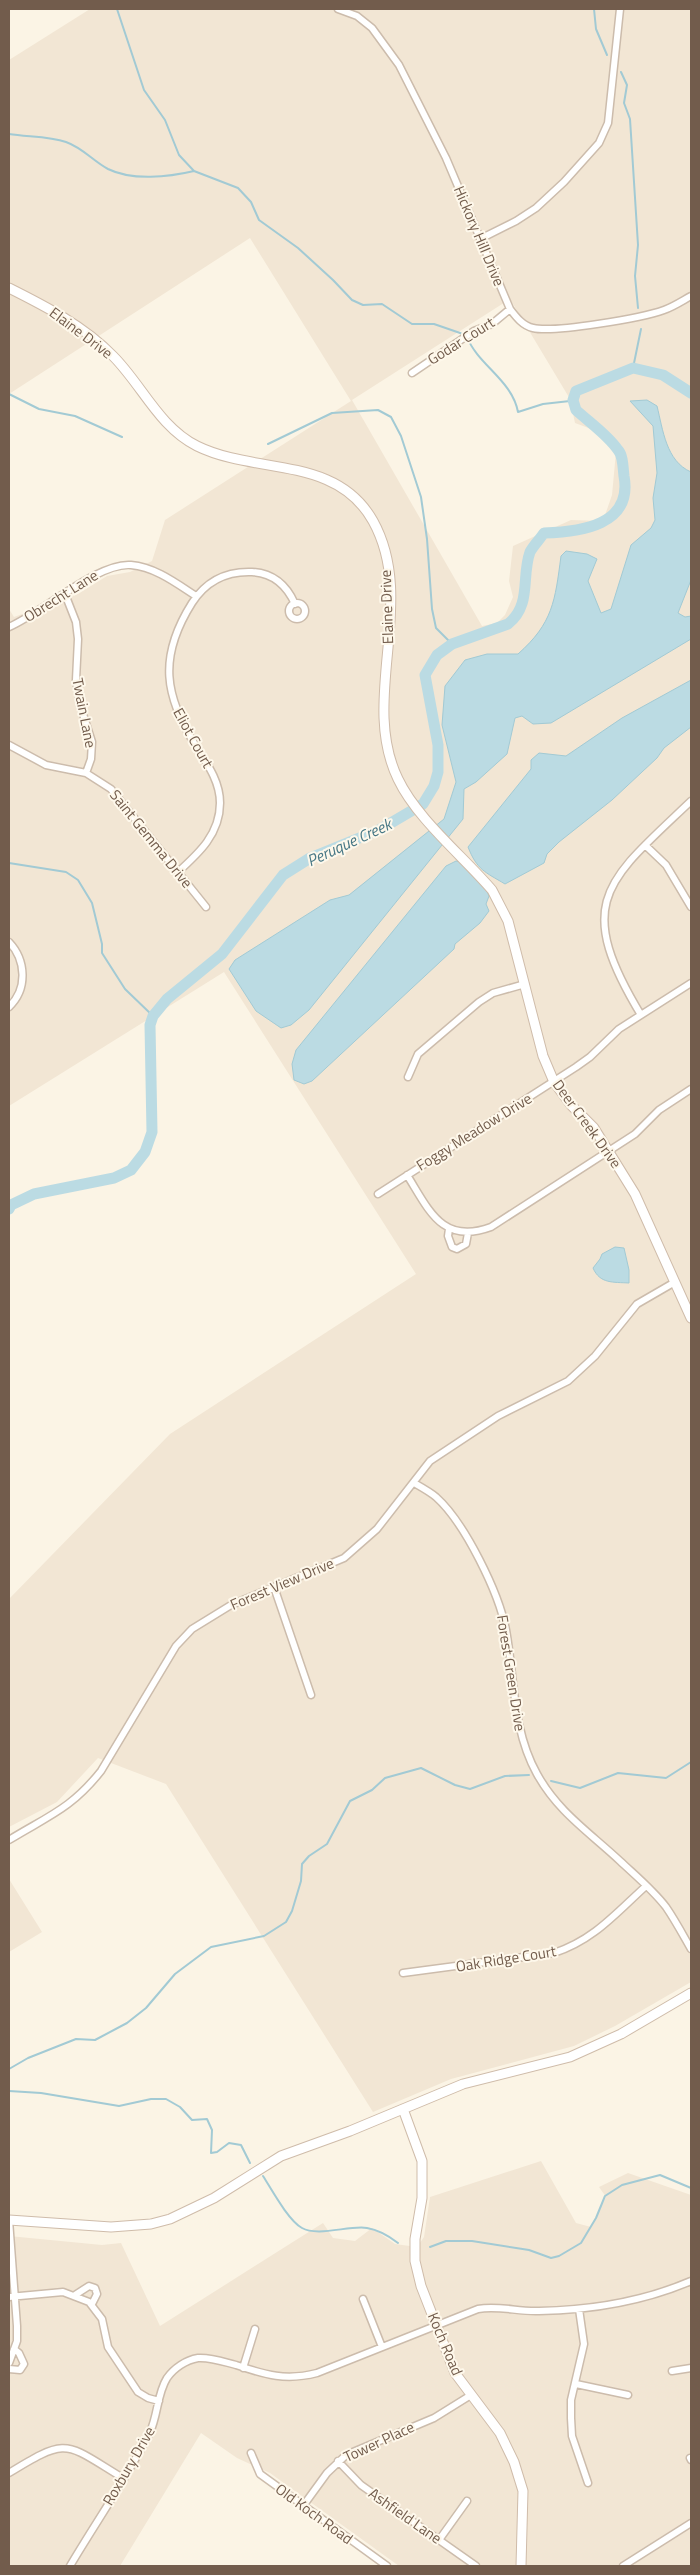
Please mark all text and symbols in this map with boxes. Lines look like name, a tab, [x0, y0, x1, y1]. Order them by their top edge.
street label: Hickory Hill Drive	[448, 182, 511, 290]
street label: Elaine Drive	[45, 301, 118, 364]
street label: Godar Court	[423, 310, 499, 370]
street label: Obrecht Lane	[19, 564, 102, 628]
street label: Elaine Drive	[374, 569, 399, 645]
street label: Twain Lane	[66, 676, 103, 750]
street label: Eliot Court	[167, 703, 220, 773]
street label: Saint Gemma Drive	[104, 784, 198, 893]
water label: Peruque Creek	[303, 811, 397, 872]
street label: Deer Creek Drive	[547, 1075, 628, 1173]
street label: Foggy Meadow Drive	[411, 1087, 536, 1176]
street label: Forest View Drive	[226, 1551, 337, 1616]
street label: Forest Green Drive	[491, 1613, 532, 1733]
street label: Oak Ridge Court	[454, 1939, 558, 1978]
street label: Koch Road	[422, 2309, 469, 2379]
street label: Tower Place	[340, 2415, 418, 2468]
street label: Roxbury Drive	[97, 2422, 161, 2510]
street label: Old Koch Road	[271, 2477, 358, 2550]
street label: Ashfield Lane	[364, 2482, 447, 2549]

